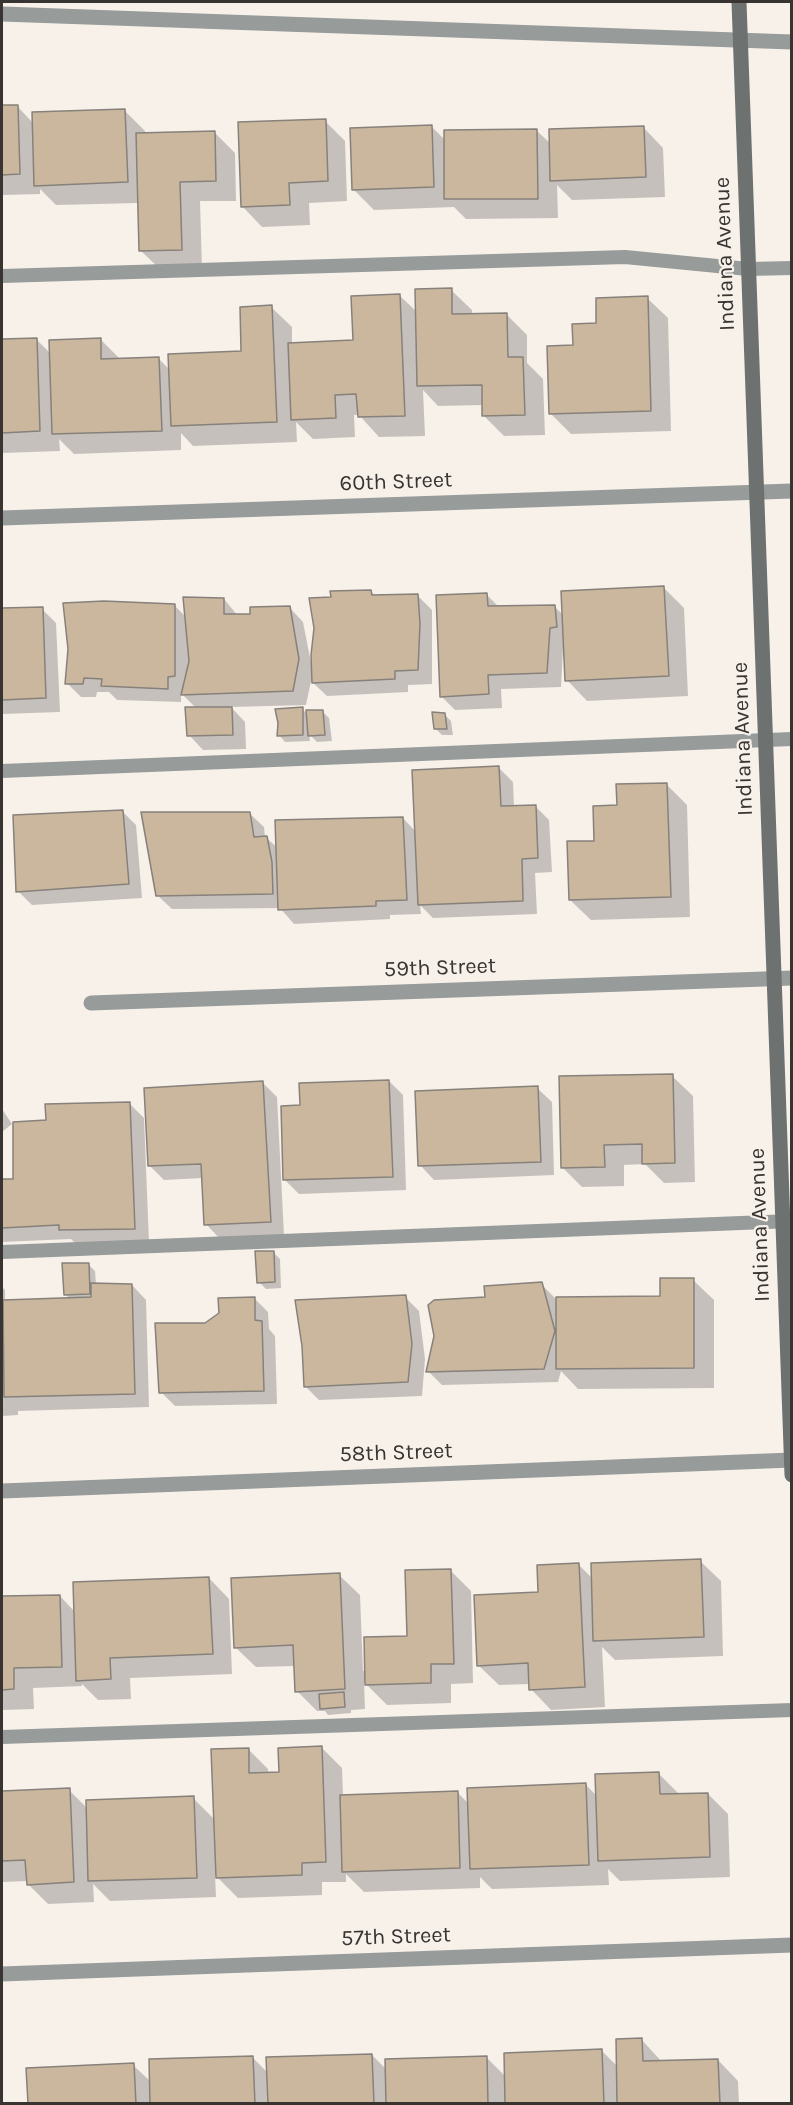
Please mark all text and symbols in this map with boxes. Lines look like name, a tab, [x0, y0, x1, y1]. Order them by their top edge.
street label: Indiana Avenue	[709, 177, 741, 331]
street label: 60th Street	[339, 467, 453, 497]
street label: Indiana Avenue	[727, 662, 759, 816]
street label: 59th Street	[383, 953, 497, 983]
street label: Indiana Avenue	[744, 1148, 776, 1302]
street label: 58th Street	[339, 1438, 453, 1468]
street label: 57th Street	[341, 1922, 451, 1952]

